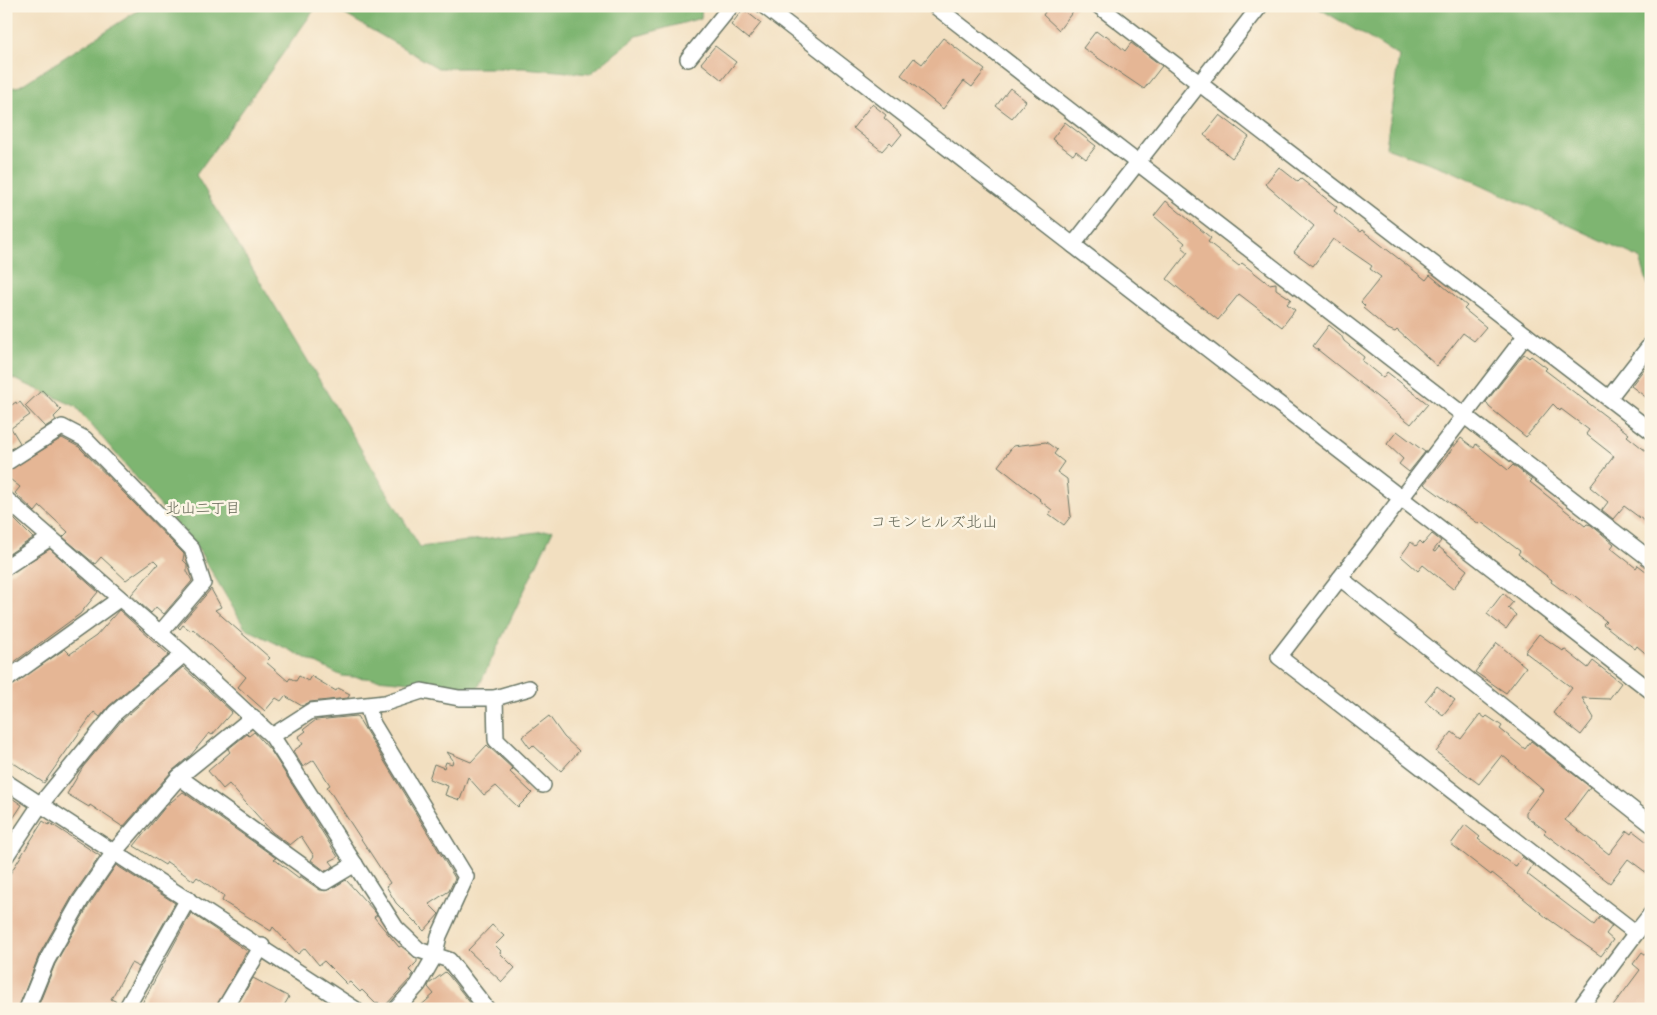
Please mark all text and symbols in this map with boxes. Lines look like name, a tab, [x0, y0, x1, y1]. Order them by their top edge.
district label: 北山二丁目	[165, 497, 241, 518]
district label: コモンヒルズ北山	[870, 510, 998, 532]

